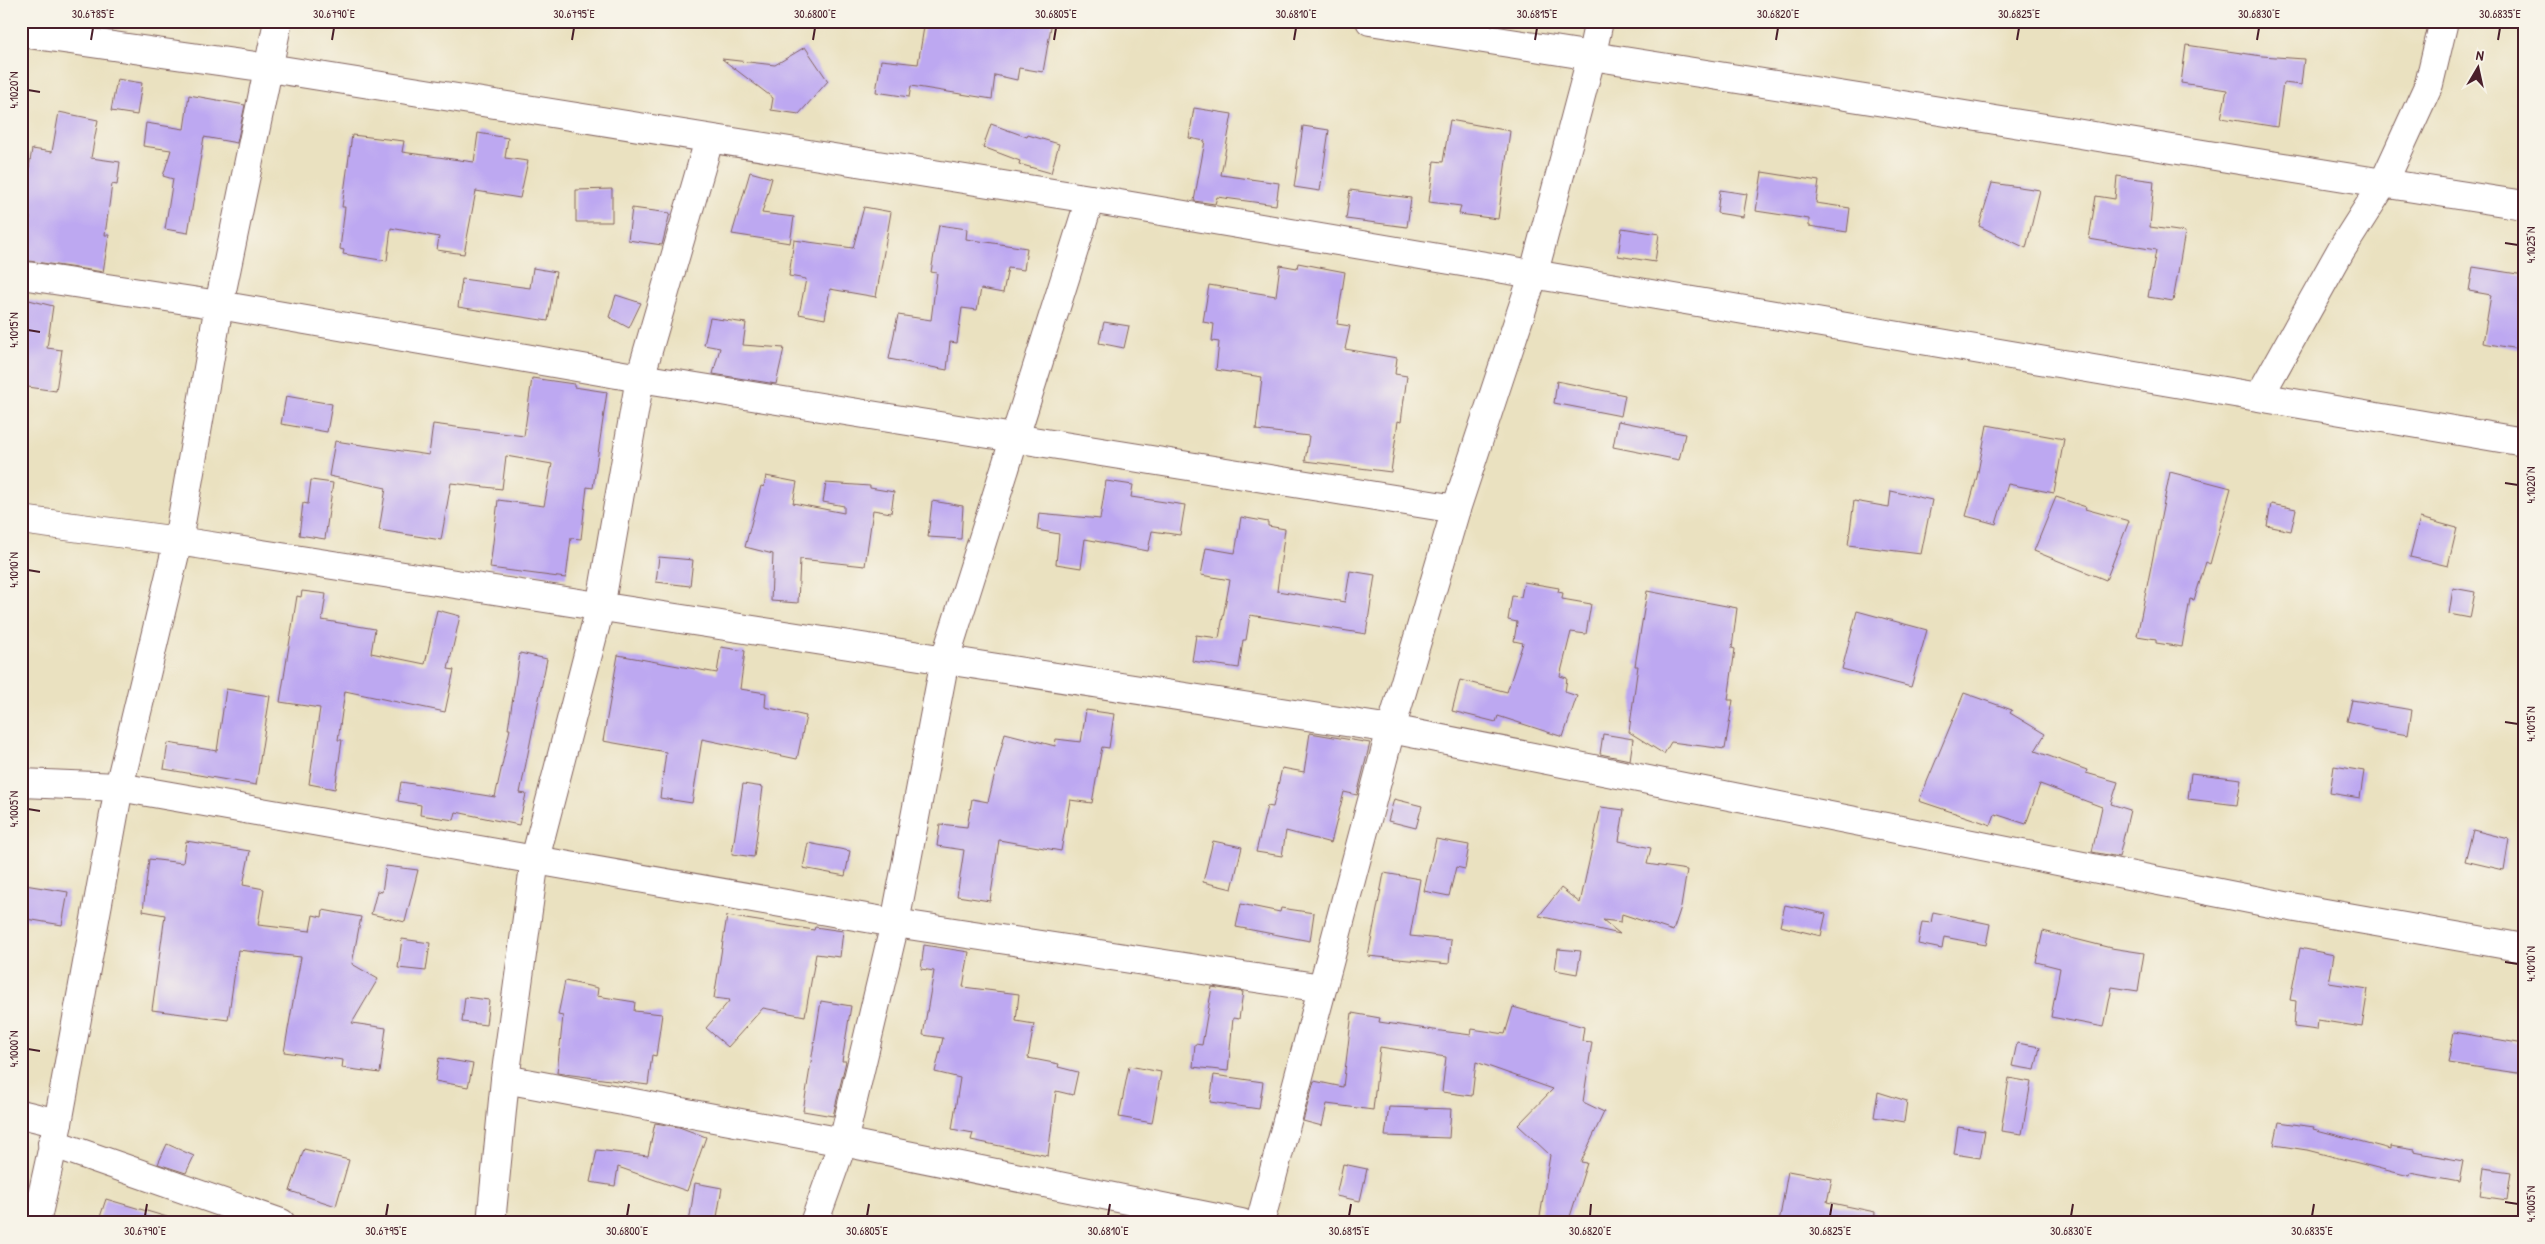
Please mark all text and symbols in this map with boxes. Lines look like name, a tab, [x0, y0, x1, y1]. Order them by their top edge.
text: 30.6785°E	[72, 5, 115, 22]
text: 30.6790°E	[313, 5, 356, 22]
text: 30.6795°E	[553, 5, 595, 22]
text: 30.6800°E	[794, 5, 837, 22]
text: 30.6805°E	[1035, 5, 1078, 22]
text: 30.6810°E	[1275, 5, 1317, 22]
text: 30.6815°E	[1517, 5, 1558, 22]
text: 30.6820°E	[1757, 5, 1800, 22]
text: 30.6825°E	[1998, 5, 2041, 22]
text: 30.6830°E	[2238, 5, 2281, 22]
text: 30.6835°E	[2479, 5, 2522, 22]
north arrow	[2452, 42, 2502, 92]
text: N	[2475, 45, 2486, 65]
text: 4.1020°N	[5, 72, 22, 108]
text: 4.1025°N	[2522, 227, 2539, 263]
text: 4.1015°N	[5, 312, 22, 348]
text: 4.1020°N	[2522, 467, 2539, 503]
text: 4.1010°N	[5, 552, 22, 588]
text: 4.1015°N	[2522, 706, 2539, 742]
text: 4.1005°N	[5, 791, 22, 827]
text: 4.1010°N	[2522, 946, 2539, 982]
text: 4.1000°N	[5, 1031, 22, 1067]
text: 4.1005°N	[2522, 1186, 2539, 1222]
text: 30.6790°E	[124, 1222, 167, 1239]
text: 30.6795°E	[365, 1222, 407, 1239]
text: 30.6800°E	[606, 1222, 649, 1239]
text: 30.6805°E	[846, 1222, 889, 1239]
text: 30.6810°E	[1087, 1222, 1129, 1239]
text: 30.6815°E	[1329, 1222, 1370, 1239]
text: 30.6820°E	[1569, 1222, 1612, 1239]
text: 30.6825°E	[1809, 1222, 1852, 1239]
text: 30.6830°E	[2050, 1222, 2093, 1239]
text: 30.6835°E	[2291, 1222, 2334, 1239]

